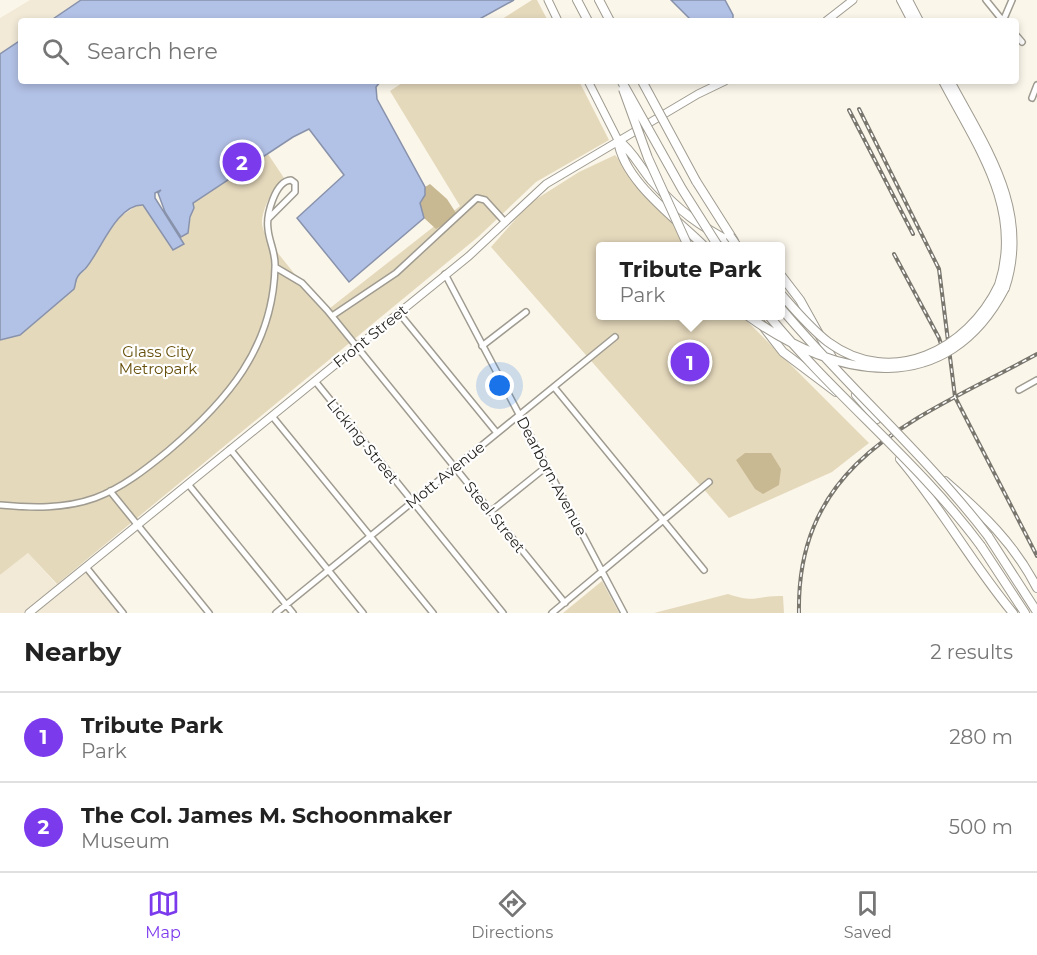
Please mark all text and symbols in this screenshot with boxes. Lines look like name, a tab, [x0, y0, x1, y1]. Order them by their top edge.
search box	[18, 18, 1019, 84]
icon: search	[39, 35, 72, 68]
text: Search here	[87, 38, 218, 65]
pin: 2	[222, 140, 262, 184]
popup	[596, 242, 785, 320]
text: Tribute Park	[619, 256, 762, 283]
text: Park	[619, 283, 665, 307]
street label: Front Street	[329, 300, 411, 372]
pin: 1	[670, 340, 710, 385]
park label: Glass City Metropark	[119, 342, 197, 378]
your location	[485, 371, 514, 400]
street label: Licking Street	[323, 395, 403, 487]
street label: Dearborn Avenue	[513, 413, 591, 539]
street label: Mott Avenue	[402, 437, 488, 513]
street label: Steel Street	[460, 477, 530, 557]
text: Nearby	[24, 636, 121, 668]
text: 2 results	[930, 640, 1013, 664]
text: Tribute Park	[81, 712, 223, 739]
text: 1	[40, 725, 47, 749]
text: 280 m	[949, 725, 1013, 749]
text: Park	[81, 739, 127, 763]
text: The Col. James M. Schoonmaker	[81, 802, 452, 829]
text: 2	[38, 815, 49, 839]
text: 500 m	[949, 815, 1013, 839]
text: Museum	[81, 829, 170, 853]
tab: Map	[145, 887, 181, 942]
tab: Directions	[471, 887, 553, 942]
tab: Saved	[844, 887, 892, 942]

